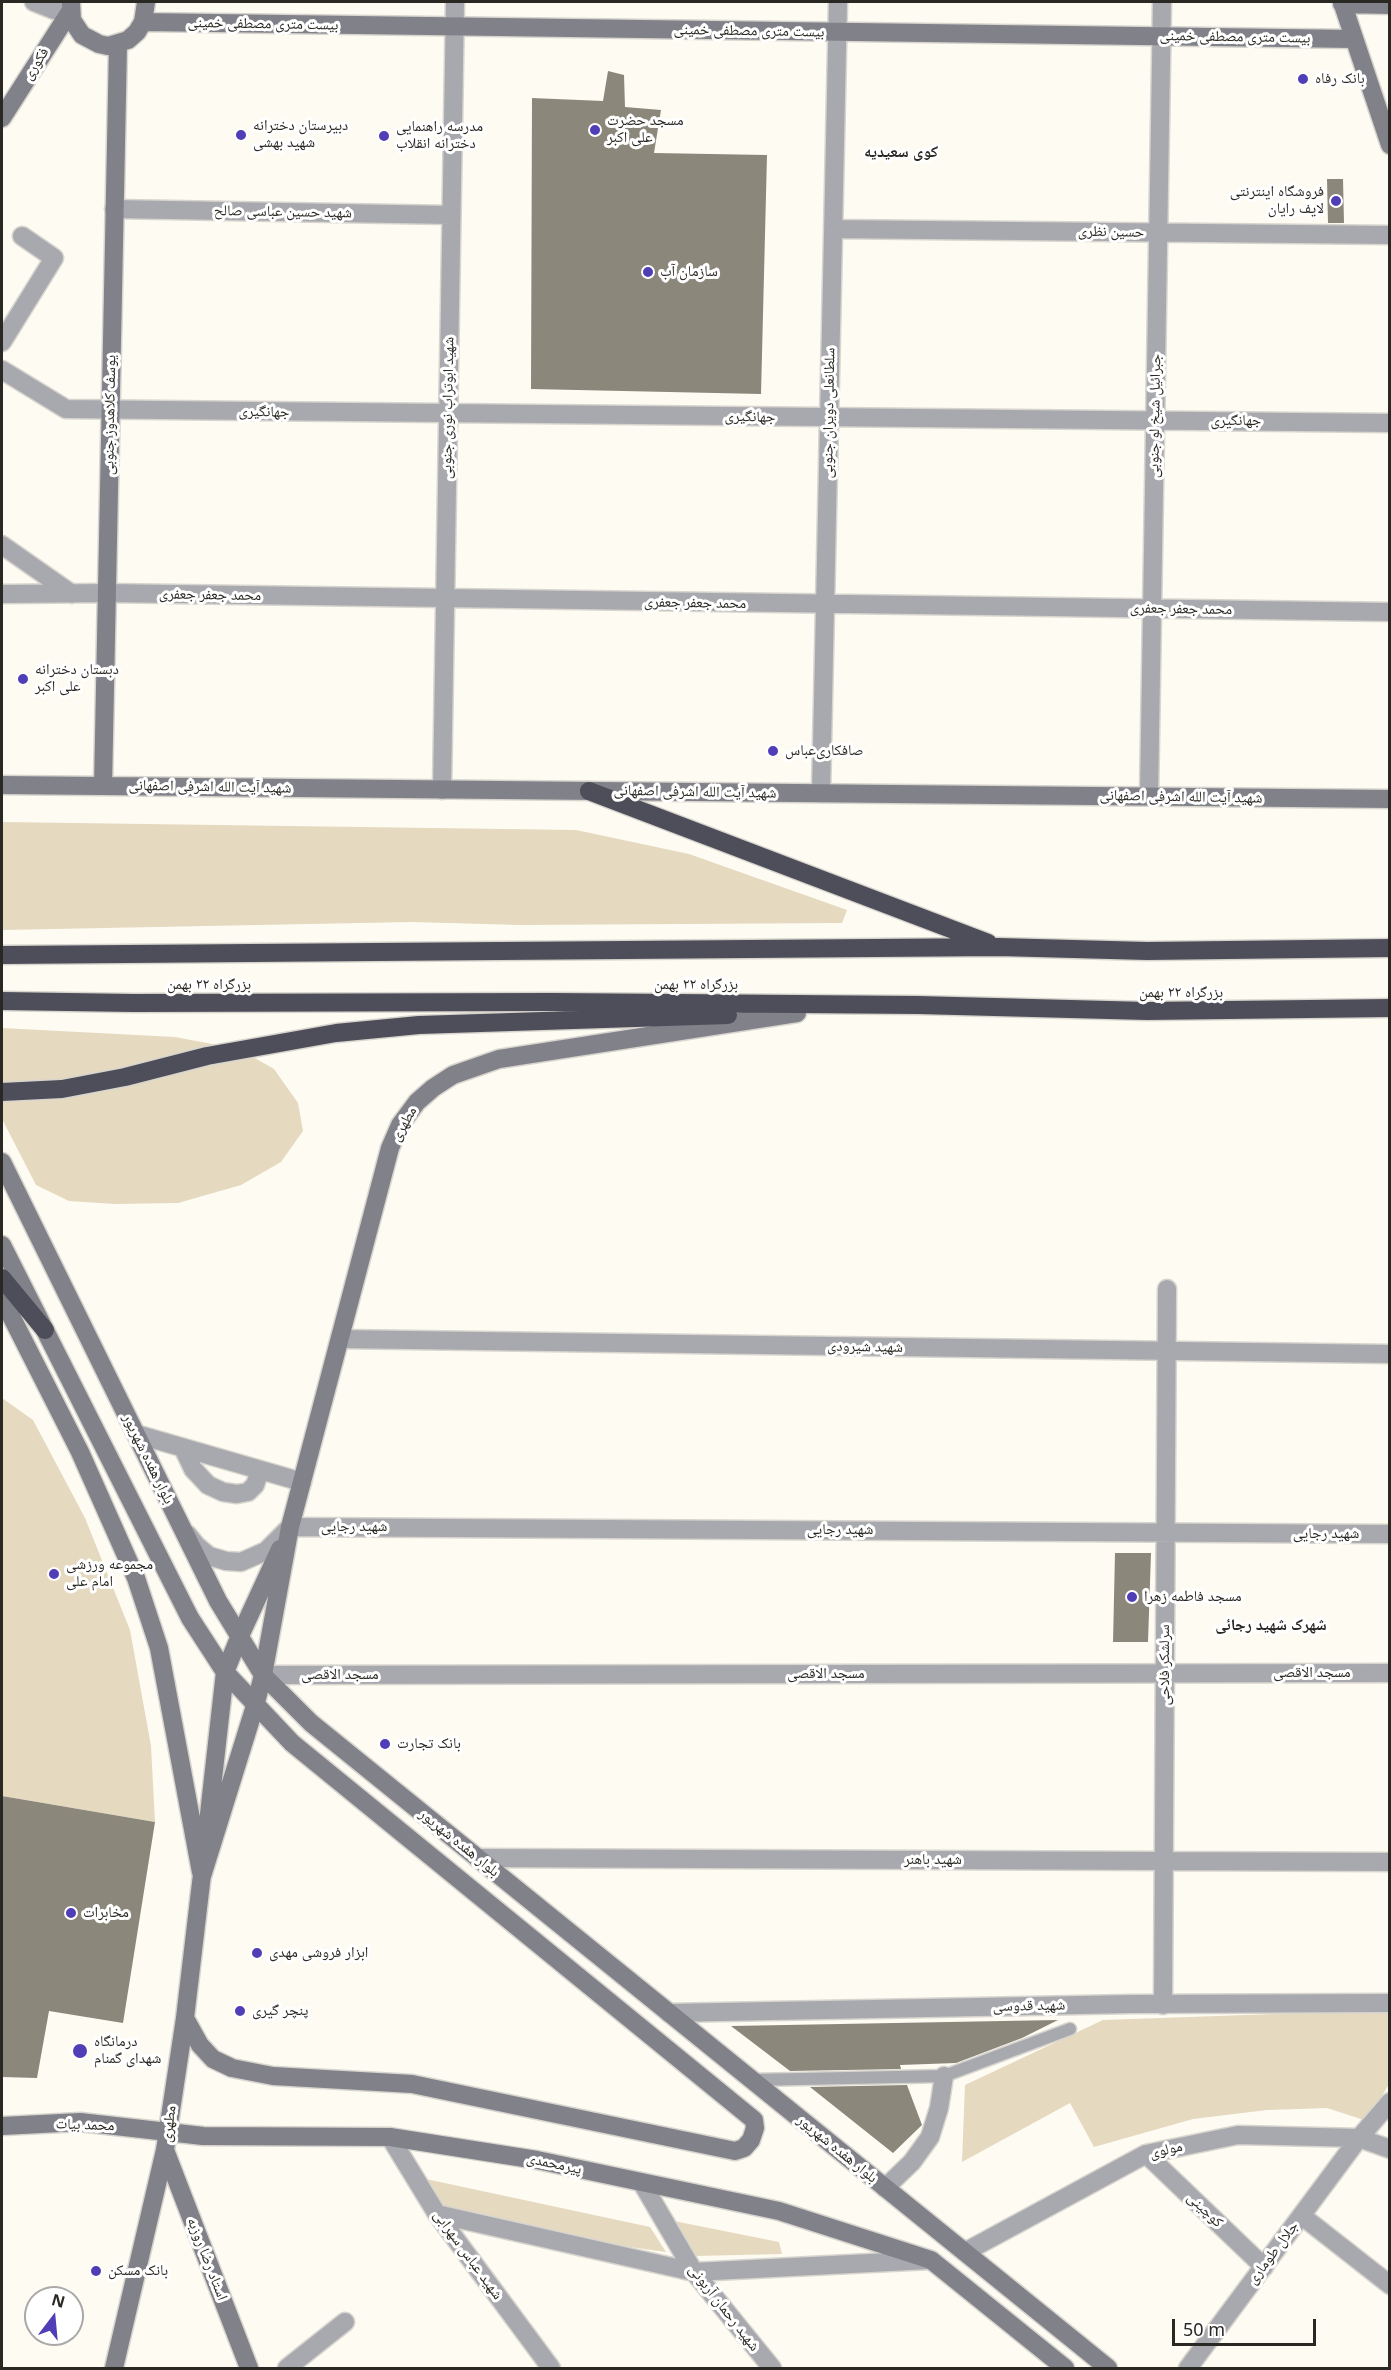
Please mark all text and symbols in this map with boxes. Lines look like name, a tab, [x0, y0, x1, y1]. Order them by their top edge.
street label: بیست متری مصطفی خمینی	[187, 14, 339, 34]
street label: بیست متری مصطفی خمینی	[673, 21, 825, 41]
street label: بیست متری مصطفی خمینی	[1159, 27, 1311, 47]
street label: فکوری	[19, 44, 53, 84]
place label: بانک رفاه	[1315, 70, 1365, 88]
marker: بانک رفاه	[1296, 72, 1310, 86]
place label: مسجد حضرت علی اکبر	[607, 112, 684, 147]
place label: دبیرستان دخترانه شهید بهشی	[253, 117, 348, 152]
place label: مدرسه راهنمایی دخترانه انقلاب	[396, 118, 483, 153]
marker: مسجد حضرت علی اکبر	[588, 123, 602, 137]
marker: دبیرستان دخترانه شهید بهشی	[234, 128, 248, 142]
marker: مدرسه راهنمایی دخترانه انقلاب	[377, 129, 391, 143]
district label: کوی سعیدیه	[864, 142, 938, 162]
place label: فروشگاه اینترنتی لایف رایان	[1230, 183, 1324, 218]
marker: فروشگاه اینترنتی لایف رایان	[1329, 194, 1343, 208]
street label: شهید حسین عباسی صالح	[214, 202, 352, 222]
street label: حسین نظری	[1078, 222, 1144, 242]
place label: سازمان آب	[660, 263, 718, 281]
marker: سازمان آب	[641, 265, 655, 279]
street label: شهید ابوتراب نوری جنوبی	[438, 337, 458, 479]
street label: سلطانعلی دویران جنوبی	[819, 347, 839, 479]
street label: جبرائیل شیخ لو جنوبی	[1145, 354, 1165, 478]
street label: یوسف کلاهدوز جنوبی	[100, 355, 120, 475]
street label: جهانگیری	[238, 403, 290, 421]
street label: جهانگیری	[724, 408, 776, 426]
street label: جهانگیری	[1211, 412, 1261, 430]
street label: محمد جعفر جعفری	[159, 585, 261, 605]
street label: محمد جعفر جعفری	[644, 593, 746, 613]
street label: محمد جعفر جعفری	[1130, 599, 1232, 619]
place label: دبستان دخترانه علی اکبر	[35, 661, 119, 696]
marker: دبستان دخترانه علی اکبر	[16, 672, 30, 686]
place label: صافکاری‌عباس	[785, 742, 864, 760]
marker: صافکاری‌عباس	[766, 744, 780, 758]
street label: شهید آیت الله اشرفی اصفهانی	[128, 777, 292, 797]
street label: شهید آیت الله اشرفی اصفهانی	[613, 782, 777, 802]
street label: شهید آیت الله اشرفی اصفهانی	[1099, 787, 1263, 807]
street label: بزرگراه ۲۲ بهمن	[167, 976, 251, 994]
street label: بزرگراه ۲۲ بهمن	[654, 976, 738, 994]
street label: بزرگراه ۲۲ بهمن	[1139, 984, 1223, 1002]
street label: مطهری	[387, 1103, 421, 1145]
street label: شهید شیرودی	[827, 1337, 903, 1357]
street label: بلوار هفده شهریور	[118, 1411, 178, 1507]
street label: شهید رجایی	[321, 1518, 387, 1536]
street label: شهید رجایی	[807, 1521, 873, 1539]
street label: شهید رجایی	[1293, 1525, 1359, 1543]
place label: مجموعه ورزشی امام علی	[66, 1556, 153, 1591]
marker: مجموعه ورزشی امام علی	[47, 1567, 61, 1581]
place label: مسجد فاطمه زهرا	[1144, 1588, 1242, 1606]
marker: مسجد فاطمه زهرا	[1125, 1590, 1139, 1604]
district label: شهرک شهید رجائی	[1215, 1615, 1327, 1635]
street label: سرلشکر فلاحی	[1156, 1624, 1174, 1706]
street label: مسجد الاقصی	[1273, 1664, 1351, 1682]
street label: مسجد الاقصی	[787, 1665, 865, 1683]
street label: مسجد الاقصی	[301, 1666, 379, 1684]
place label: بانک تجارت	[397, 1735, 461, 1753]
marker: بانک تجارت	[378, 1737, 392, 1751]
street label: بلوار هفده شهریور	[415, 1805, 503, 1881]
street label: شهید باهنر	[904, 1851, 962, 1869]
place label: مخابرات	[83, 1904, 129, 1922]
marker: مخابرات	[64, 1906, 78, 1920]
place label: ابزار فروشی مهدی	[269, 1944, 368, 1962]
marker: ابزار فروشی مهدی	[250, 1946, 264, 1960]
street label: شهید قدوسی	[993, 1996, 1065, 2016]
place label: پنچر گیری	[252, 2002, 308, 2020]
marker: پنچر گیری	[233, 2004, 247, 2018]
place label: درمانگاه شهدای گمنام	[94, 2033, 161, 2068]
marker: درمانگاه شهدای گمنام	[71, 2042, 89, 2060]
street label: مطهری	[157, 2104, 181, 2144]
street label: بلوار هفده شهریور	[793, 2111, 881, 2187]
street label: محمد بیات	[55, 2115, 115, 2135]
street label: مولوی	[1148, 2137, 1184, 2163]
street label: پیرمحمدی	[525, 2149, 583, 2179]
street label: کوچینی	[1183, 2189, 1227, 2231]
street label: شهید عباس سهرابی	[429, 2207, 507, 2303]
street label: استاد رضا روزبه	[183, 2215, 231, 2303]
street label: جلال طوماری	[1244, 2218, 1302, 2288]
street label: شهید رحمان آربونی	[685, 2261, 763, 2355]
place label: بانک مسکن	[108, 2262, 168, 2280]
marker: بانک مسکن	[89, 2264, 103, 2278]
north arrow	[24, 2286, 84, 2346]
text: N	[49, 2288, 68, 2313]
scale bar	[1175, 2307, 1319, 2345]
text: 50 m	[1183, 2317, 1225, 2341]

